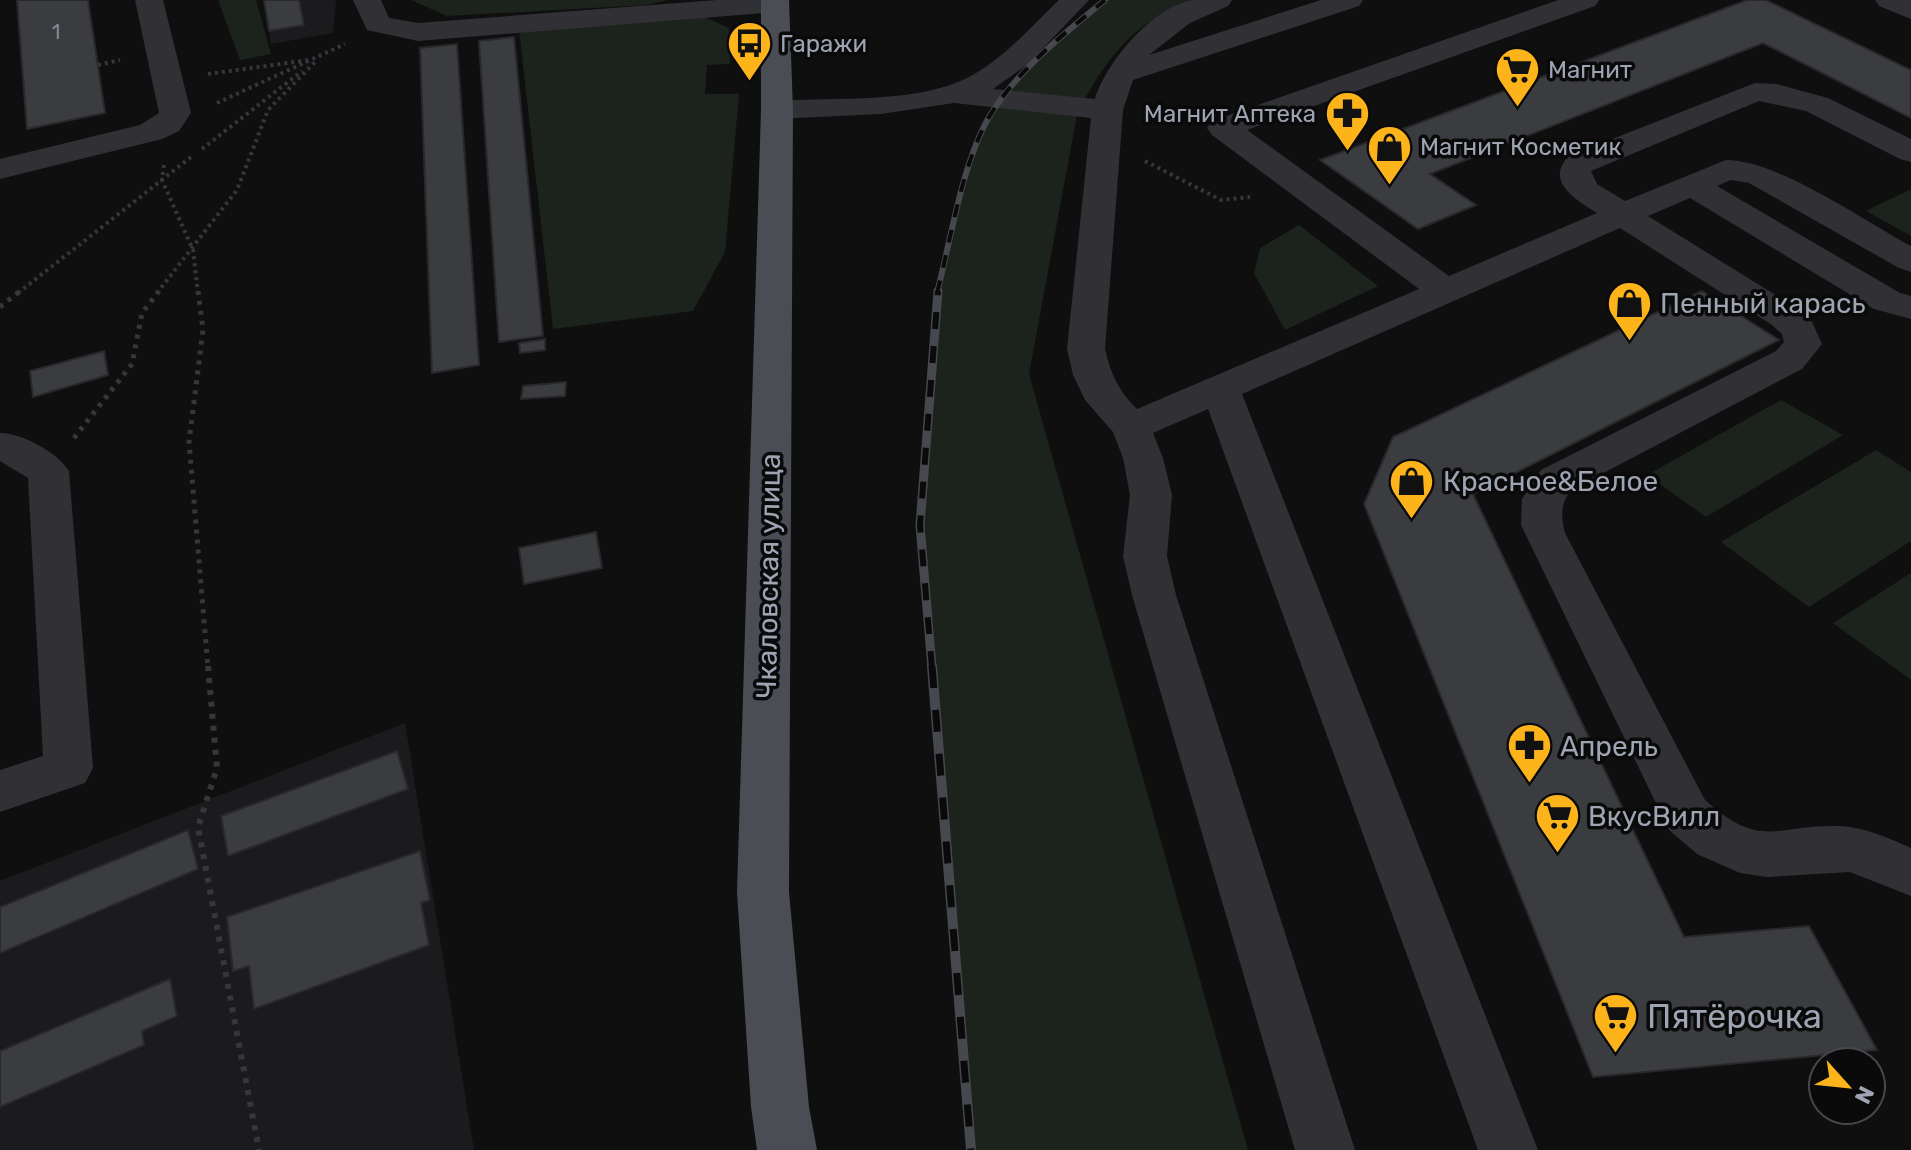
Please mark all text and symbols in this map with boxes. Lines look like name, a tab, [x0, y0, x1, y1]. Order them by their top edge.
house number: 1	[52, 20, 60, 44]
bus stop icon: Гаражи	[725, 20, 773, 83]
place label: Гаражи	[780, 30, 867, 58]
supermarket icon: Магнит	[1493, 46, 1541, 109]
place label: Магнит	[1548, 56, 1632, 84]
pharmacy icon: Магнит Аптека	[1323, 90, 1371, 153]
place label: Магнит Аптека	[1144, 100, 1316, 128]
shop icon: Магнит Косметик	[1365, 123, 1413, 186]
place label: Магнит Косметик	[1420, 133, 1621, 161]
shop icon: Пенный карась	[1605, 279, 1653, 342]
place label: Пенный карась	[1660, 287, 1866, 320]
street label: Чкаловская улица	[750, 453, 787, 699]
shop icon: Красное&Белое	[1388, 457, 1436, 520]
place label: Красное&Белое	[1443, 465, 1658, 498]
pharmacy icon: Апрель	[1505, 722, 1553, 785]
place label: Апрель	[1560, 730, 1658, 763]
supermarket icon: ВкусВилл	[1533, 792, 1581, 855]
place label: ВкусВилл	[1588, 800, 1720, 833]
supermarket icon: Пятёрочка	[1592, 992, 1640, 1055]
place label: Пятёрочка	[1647, 996, 1822, 1037]
north arrow	[1807, 1046, 1887, 1126]
text: N	[1849, 1082, 1880, 1108]

